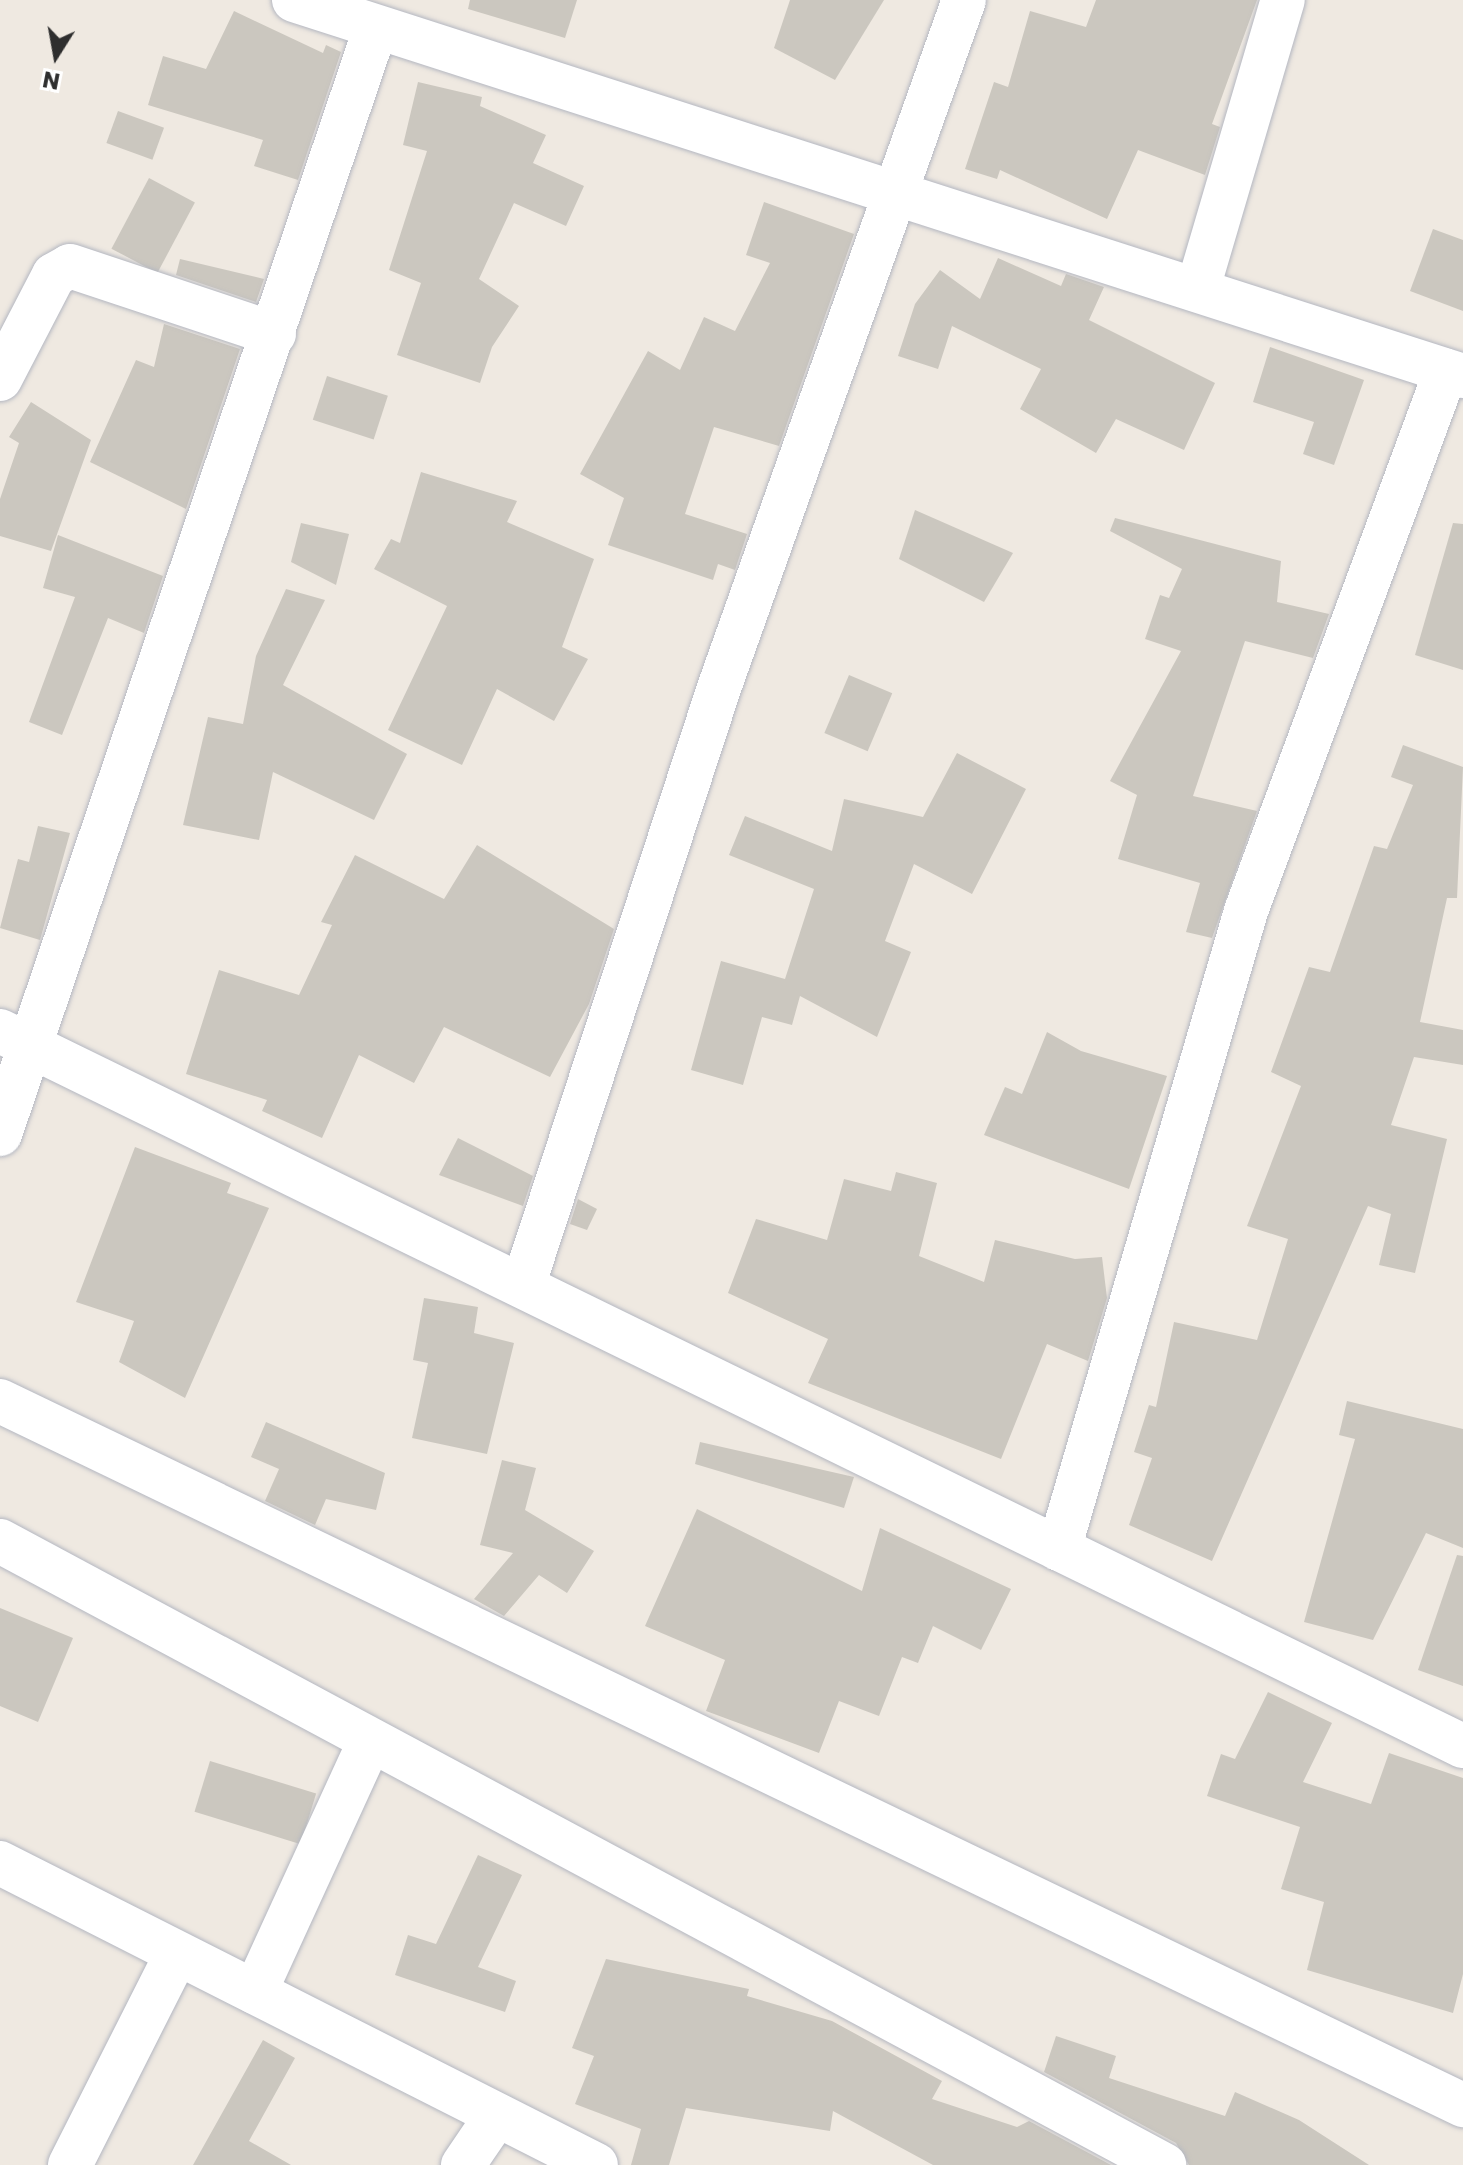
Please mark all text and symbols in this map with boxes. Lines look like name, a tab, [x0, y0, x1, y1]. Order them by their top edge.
north arrow	[16, 16, 96, 96]
text: N	[40, 63, 62, 97]

